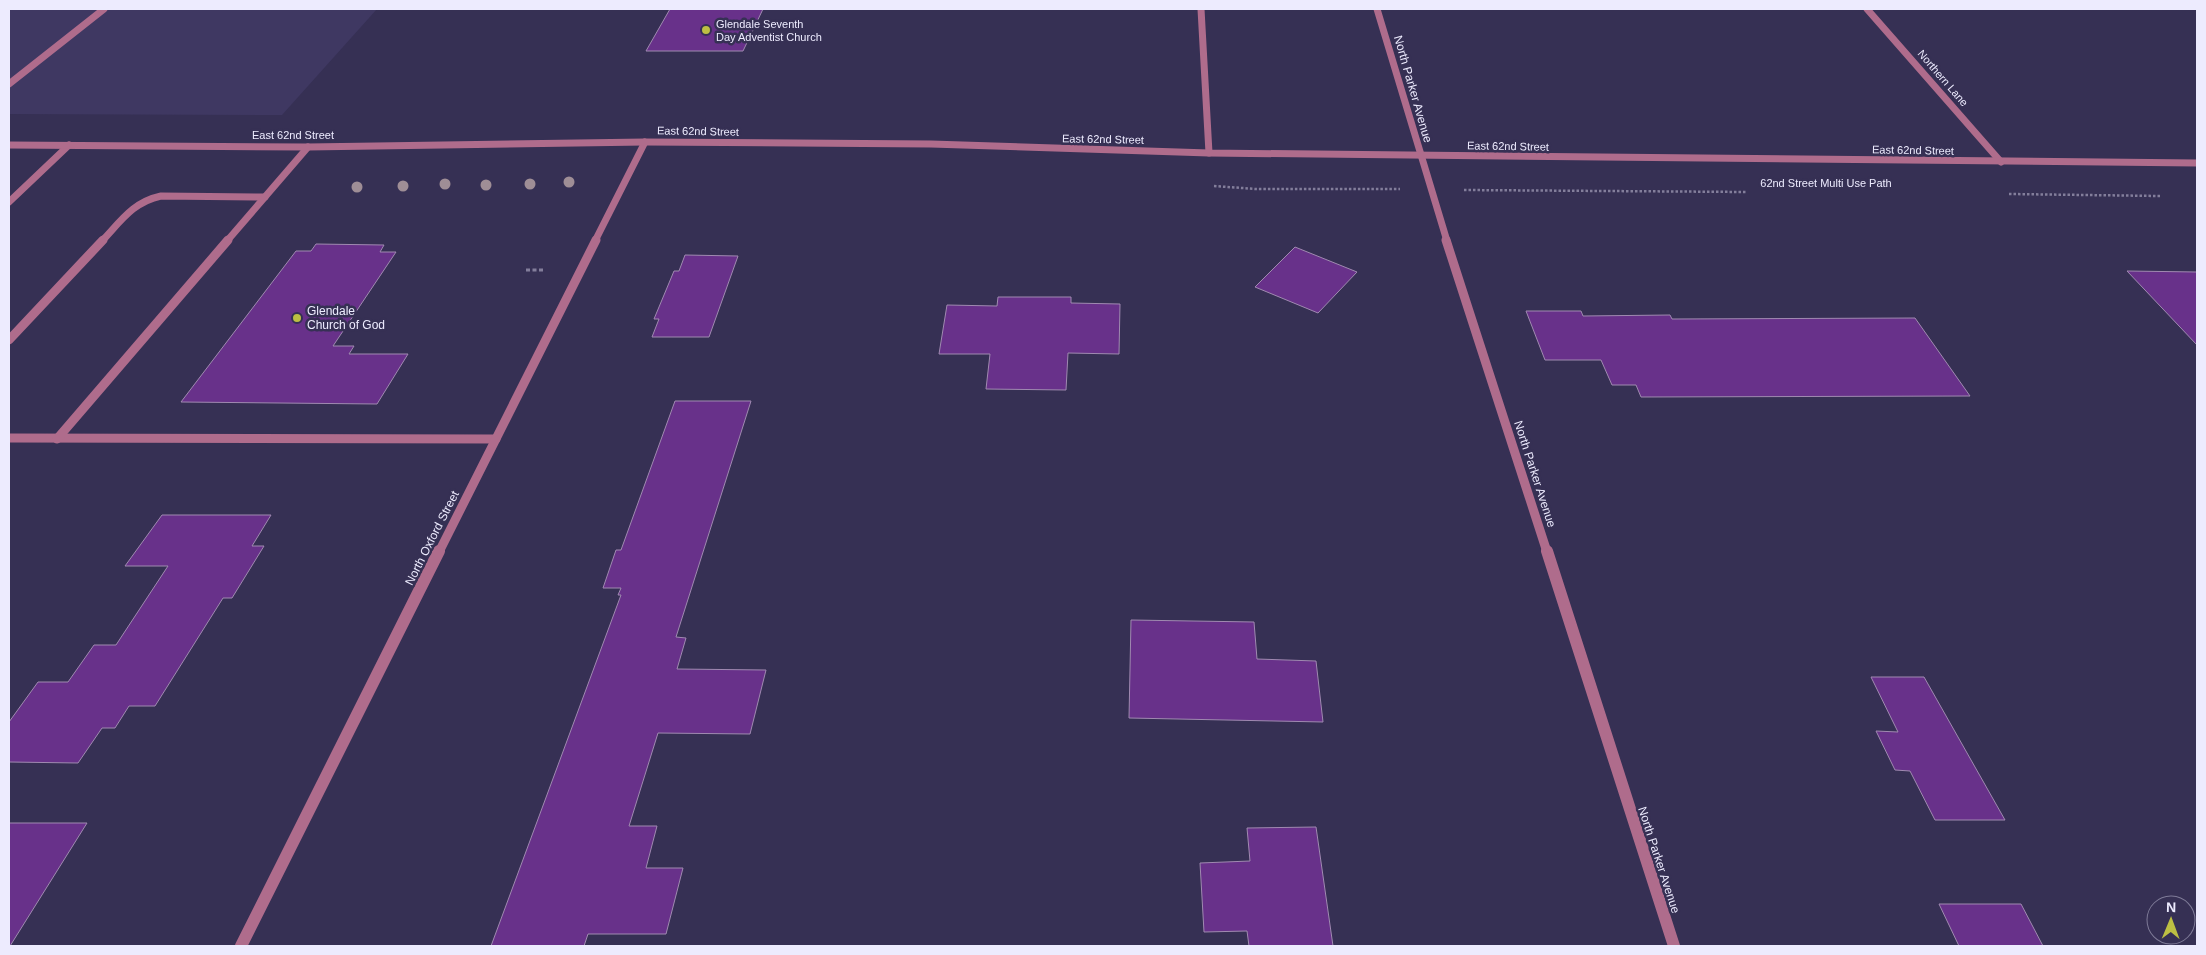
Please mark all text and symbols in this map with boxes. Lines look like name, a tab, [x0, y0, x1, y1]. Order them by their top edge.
place label: Glendale Seventh Day Adventist Church	[716, 18, 822, 43]
marker: Glendale Seventh Day Adventist Church	[700, 24, 712, 36]
street label: North Parker Avenue	[1391, 34, 1435, 145]
street label: Northern Lane	[1915, 48, 1971, 108]
street label: East 62nd Street	[657, 124, 739, 138]
street label: East 62nd Street	[252, 129, 334, 141]
street label: East 62nd Street	[1062, 132, 1144, 146]
street label: East 62nd Street	[1467, 139, 1549, 153]
street label: East 62nd Street	[1872, 143, 1954, 157]
street label: 62nd Street Multi Use Path	[1760, 177, 1892, 189]
place label: Glendale Church of God	[307, 304, 385, 332]
marker: Glendale Church of God	[291, 312, 303, 324]
street label: North Parker Avenue	[1511, 419, 1559, 529]
street label: North Oxford Street	[402, 488, 462, 588]
street label: North Parker Avenue	[1635, 805, 1683, 915]
north arrow	[2146, 895, 2196, 945]
text: N	[2166, 899, 2176, 915]

